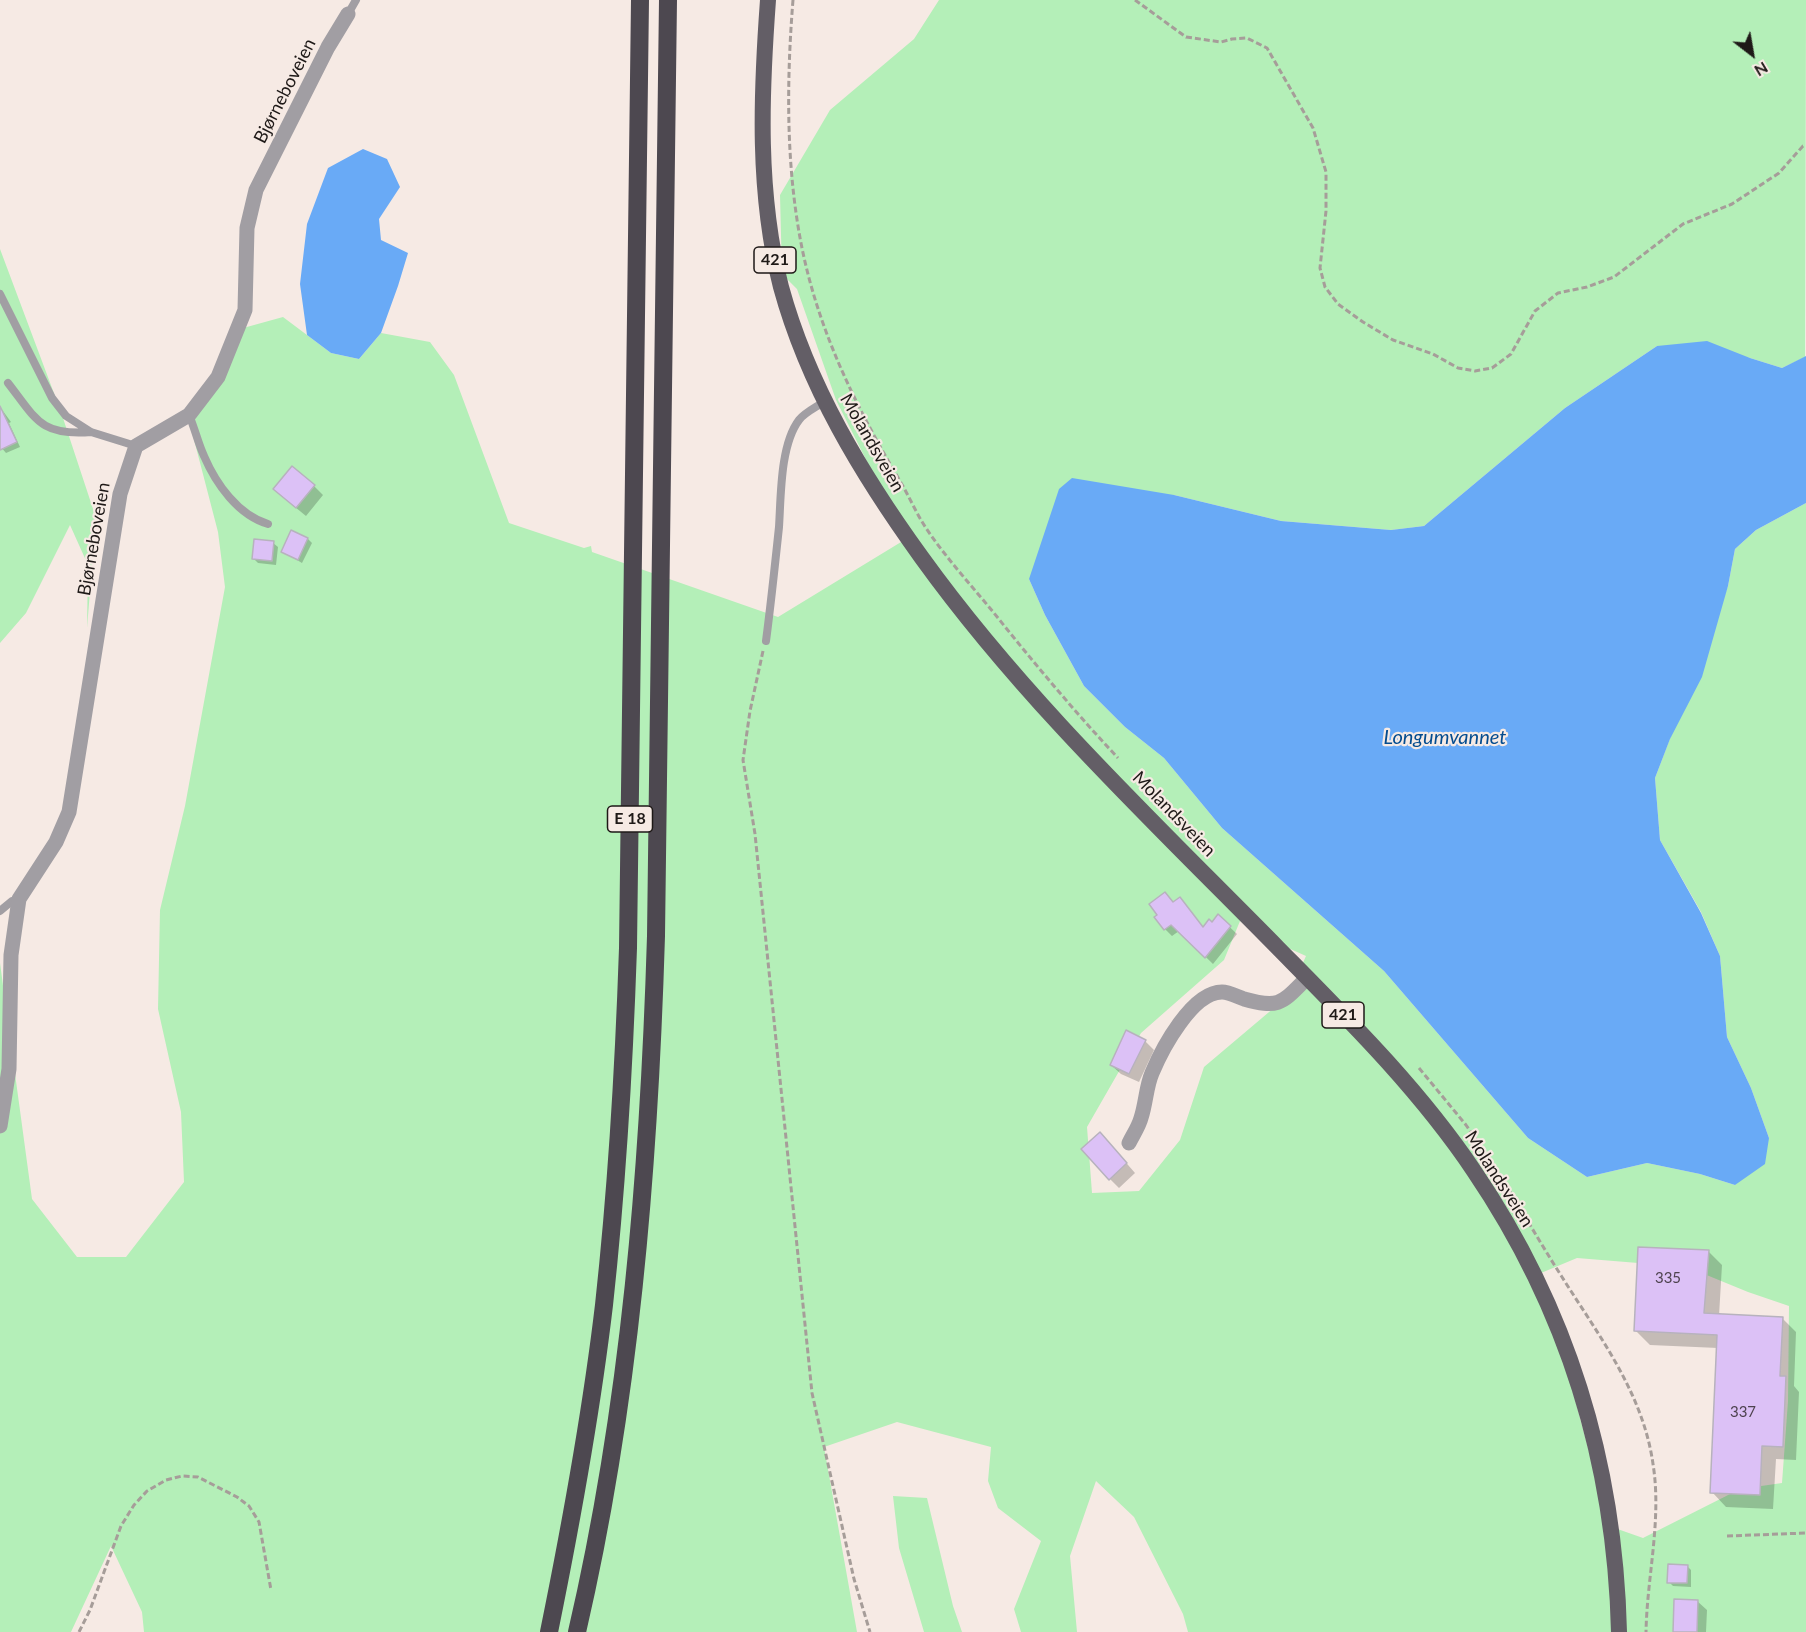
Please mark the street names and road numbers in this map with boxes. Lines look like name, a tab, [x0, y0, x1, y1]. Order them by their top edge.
street label: Bjørneboveien	[249, 35, 321, 147]
road number: 421	[754, 247, 796, 273]
street label: Molandsveien	[835, 390, 909, 496]
street label: Bjørneboveien	[73, 481, 115, 597]
street label: Molandsveien	[1128, 767, 1220, 861]
road number: E 18	[608, 806, 652, 832]
road number: 421	[1322, 1002, 1364, 1028]
street label: Molandsveien	[1460, 1127, 1538, 1231]

